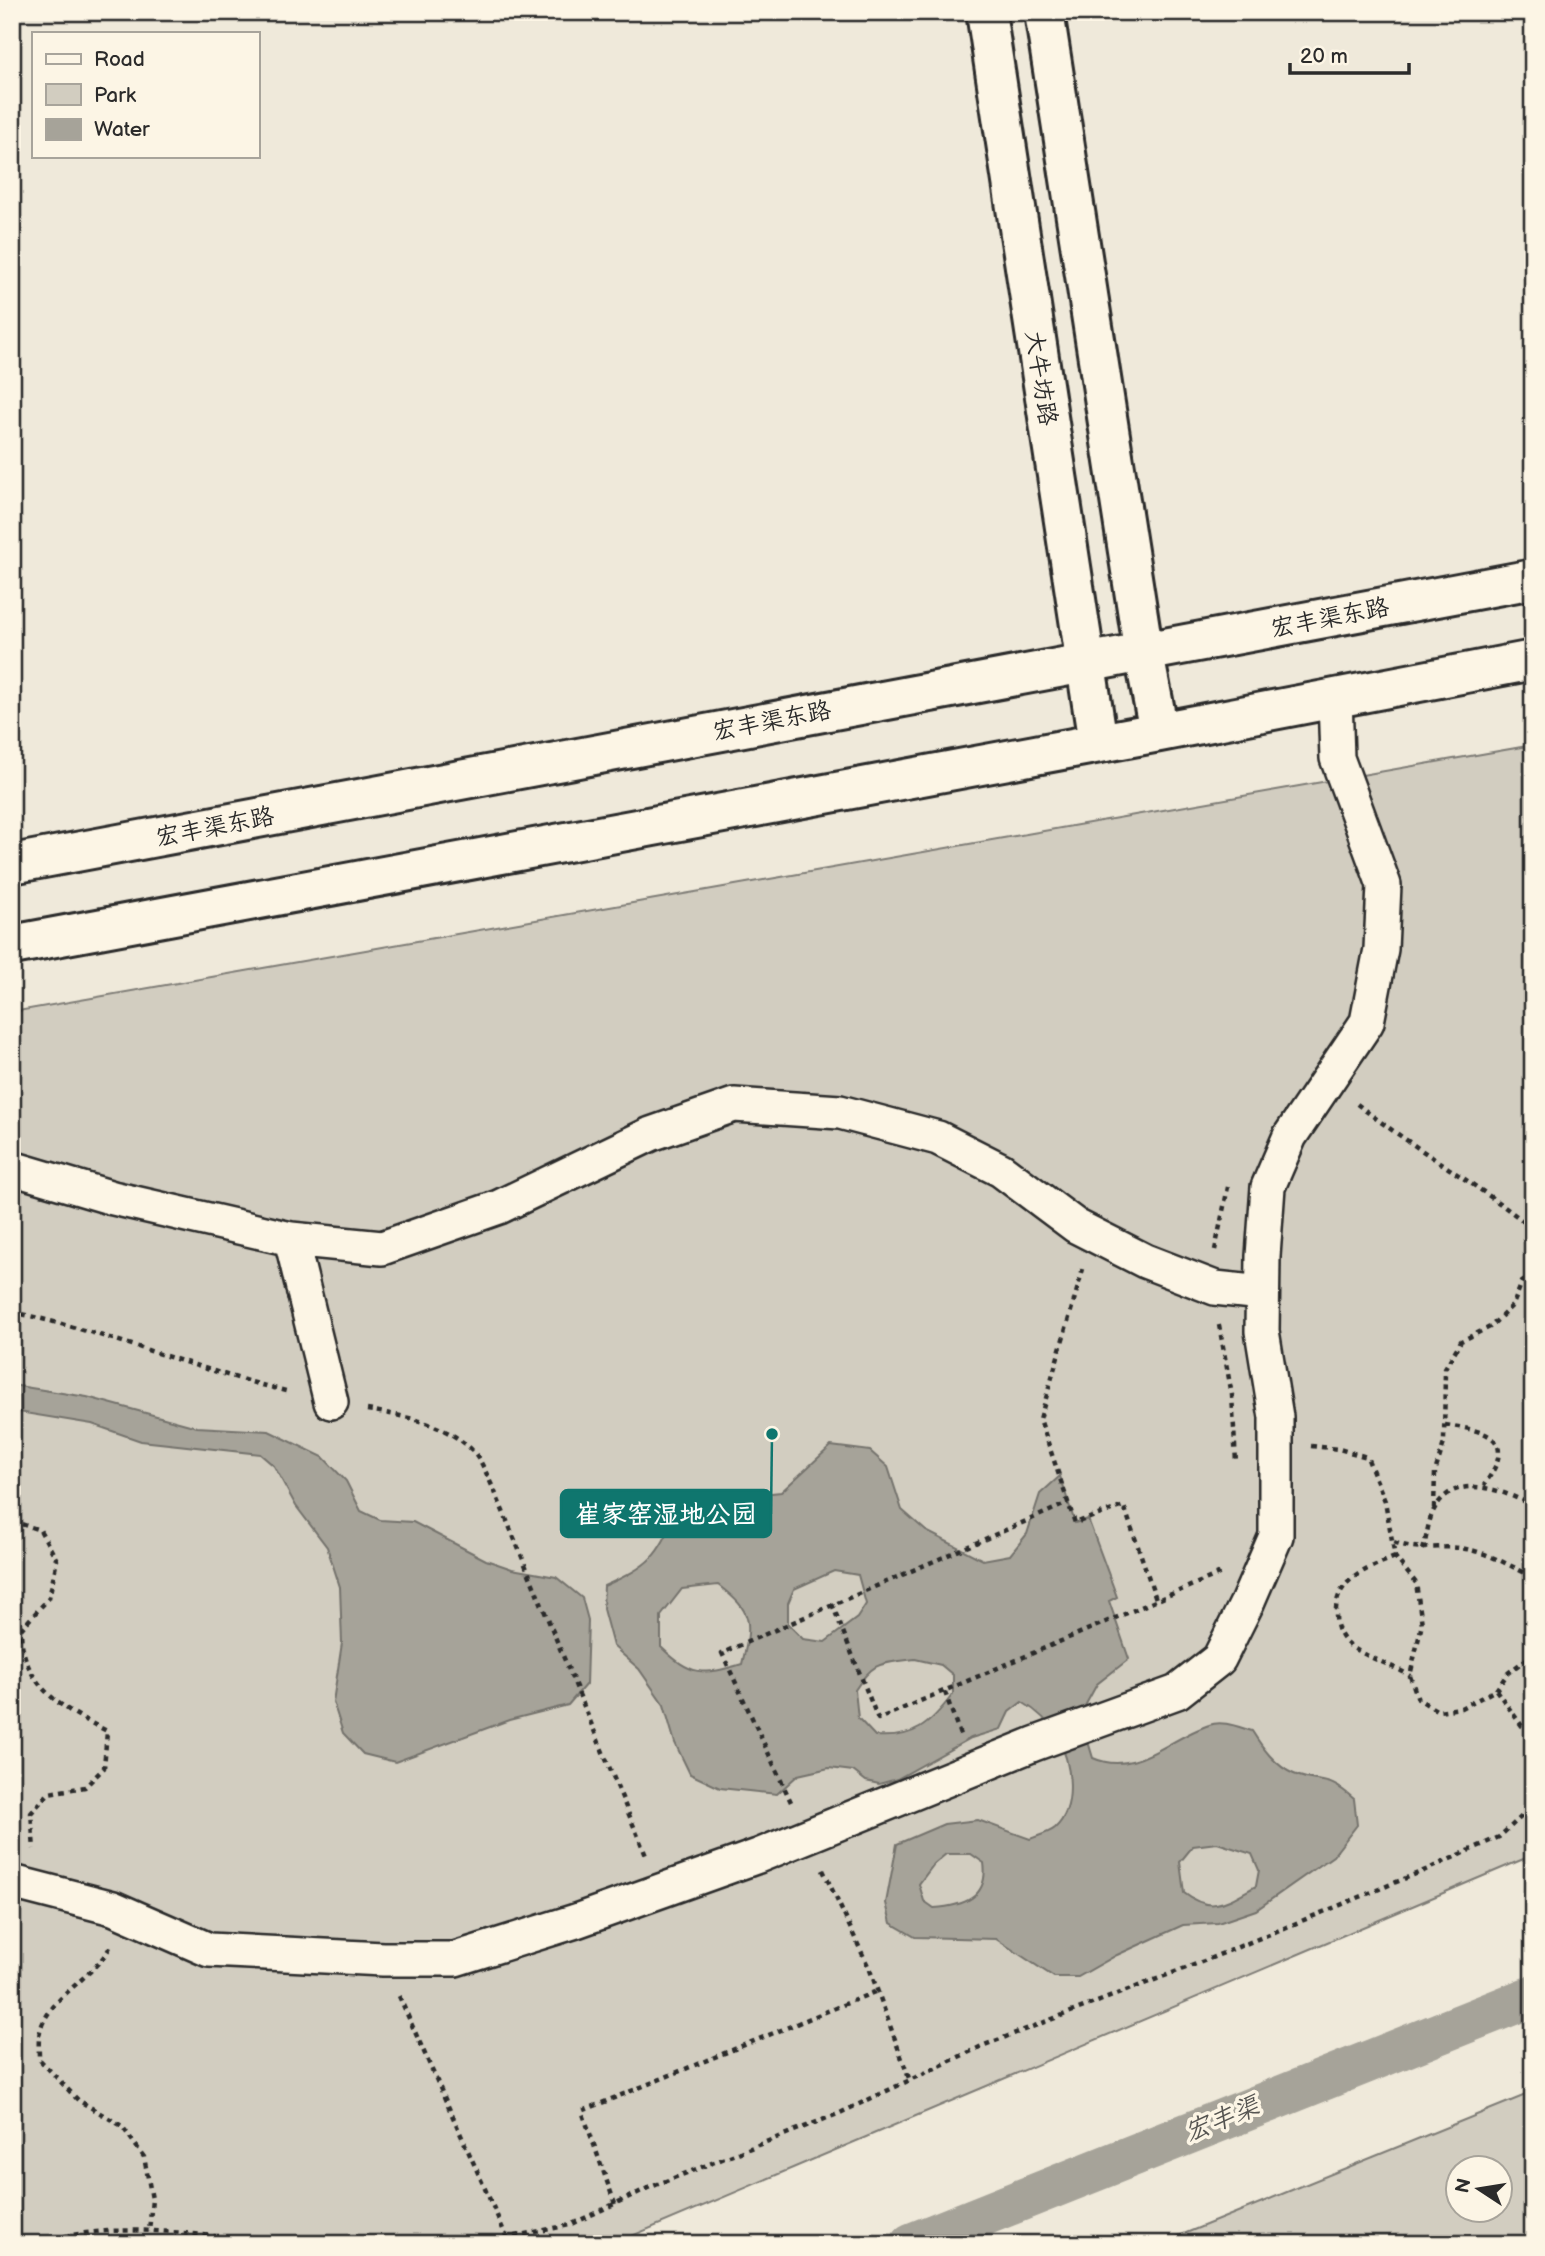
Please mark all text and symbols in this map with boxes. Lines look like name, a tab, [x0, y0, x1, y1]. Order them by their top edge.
legend	[32, 32, 259, 158]
scale bar	[1290, 32, 1408, 76]
text: 20 m	[1300, 44, 1348, 69]
text: Road	[94, 47, 145, 72]
text: Park	[94, 83, 137, 108]
text: Water	[94, 117, 150, 142]
street label: 大牛坊路	[1019, 328, 1063, 428]
street label: 宏丰渠东路	[1268, 592, 1392, 644]
street label: 宏丰渠东路	[710, 695, 834, 747]
street label: 宏丰渠东路	[153, 801, 277, 853]
callout: 崔家窑湿地公园	[561, 1490, 771, 1537]
text: 崔家窑湿地公园	[575, 1500, 757, 1531]
water label: 宏丰渠	[1180, 2090, 1266, 2149]
north arrow	[1444, 2154, 1514, 2224]
text: N	[1451, 2176, 1477, 2195]

